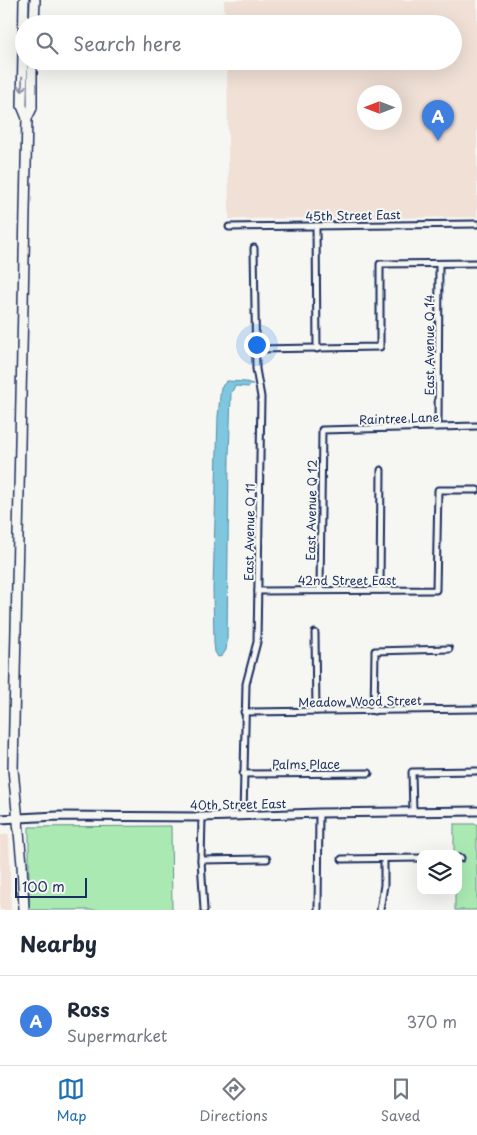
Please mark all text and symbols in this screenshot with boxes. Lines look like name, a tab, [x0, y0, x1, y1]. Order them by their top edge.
search box	[15, 15, 462, 70]
icon: search	[33, 29, 61, 57]
text: Search here	[73, 29, 182, 57]
one-way arrow	[18, 75, 27, 91]
north arrow	[357, 85, 402, 130]
pin: A	[422, 100, 454, 141]
street label: 45th Street East	[305, 205, 401, 225]
street label: East Avenue Q 14	[420, 294, 438, 396]
your location	[244, 332, 270, 358]
street label: Raintree Lane	[358, 408, 440, 428]
street label: East Avenue Q 12	[301, 459, 321, 561]
street label: East Avenue Q 11	[239, 483, 259, 581]
street label: 42nd Street East	[298, 571, 397, 589]
street label: Meadow Wood Street	[298, 691, 422, 711]
street label: Palms Place	[272, 755, 340, 773]
street label: 40th Street East	[190, 794, 287, 814]
map controls	[417, 850, 462, 895]
button: layers	[417, 850, 462, 895]
scale bar	[15, 875, 88, 898]
text: 100 m	[22, 876, 65, 897]
text: Nearby	[20, 927, 97, 959]
text: Ross	[67, 995, 109, 1023]
text: A	[30, 1009, 42, 1033]
text: 370 m	[407, 1009, 457, 1033]
text: Supermarket	[67, 1023, 167, 1047]
tab: Map	[57, 1075, 86, 1126]
tab: Directions	[200, 1075, 268, 1126]
tab: Saved	[381, 1075, 420, 1126]

